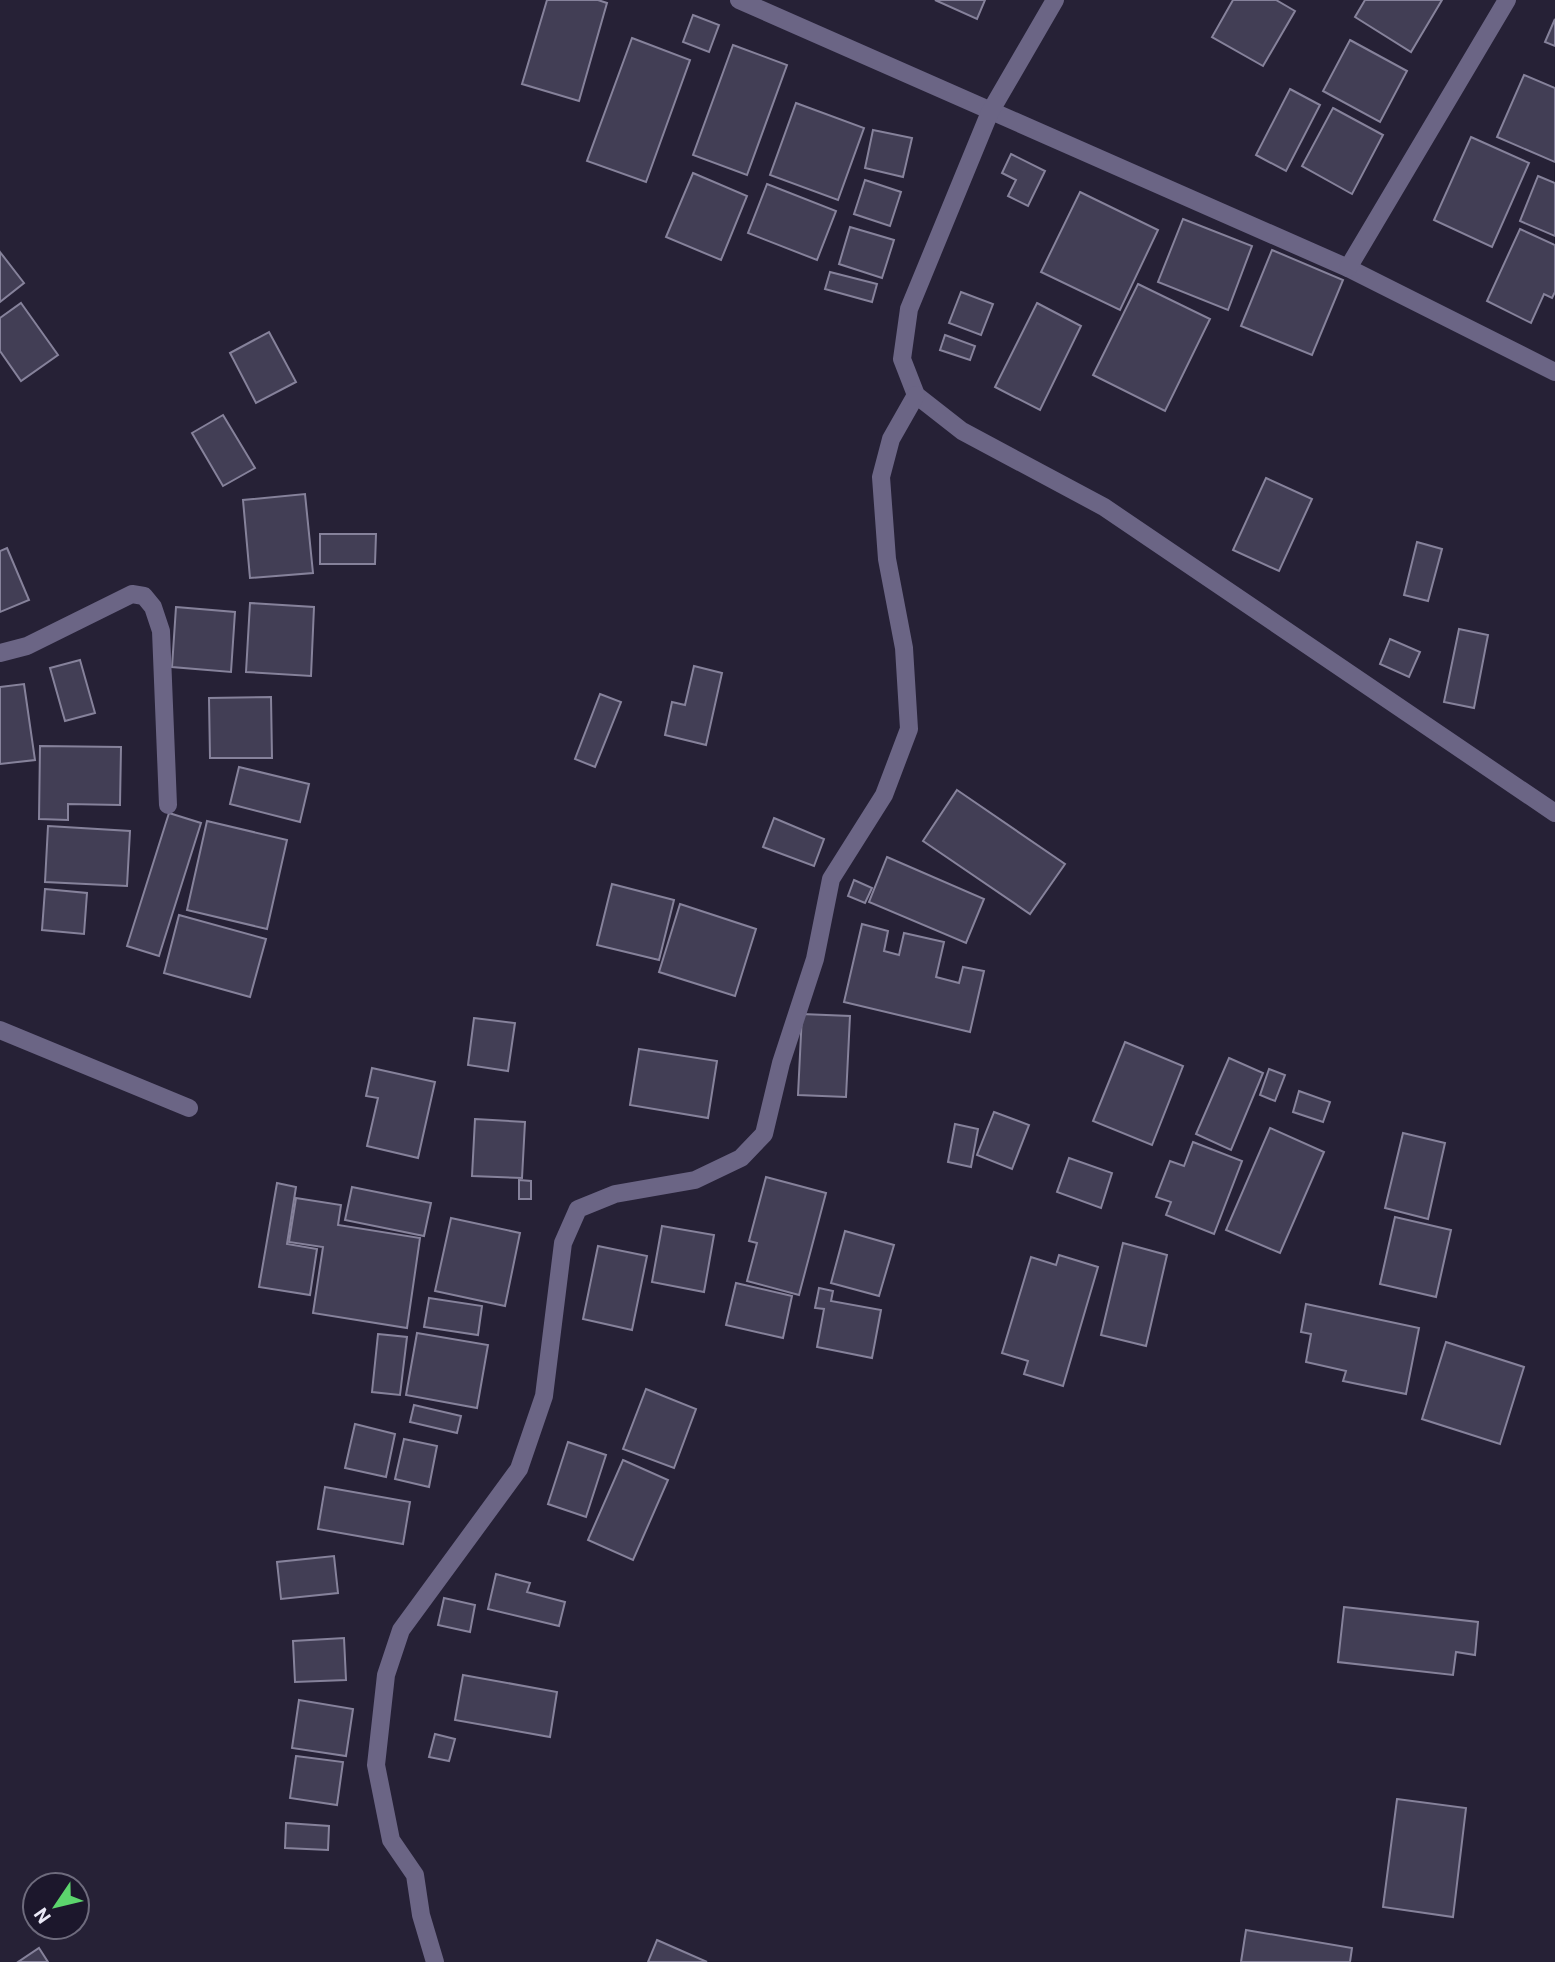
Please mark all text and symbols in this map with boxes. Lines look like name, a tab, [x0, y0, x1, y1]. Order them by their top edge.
north arrow	[21, 1871, 91, 1941]
text: N	[29, 1903, 56, 1928]

